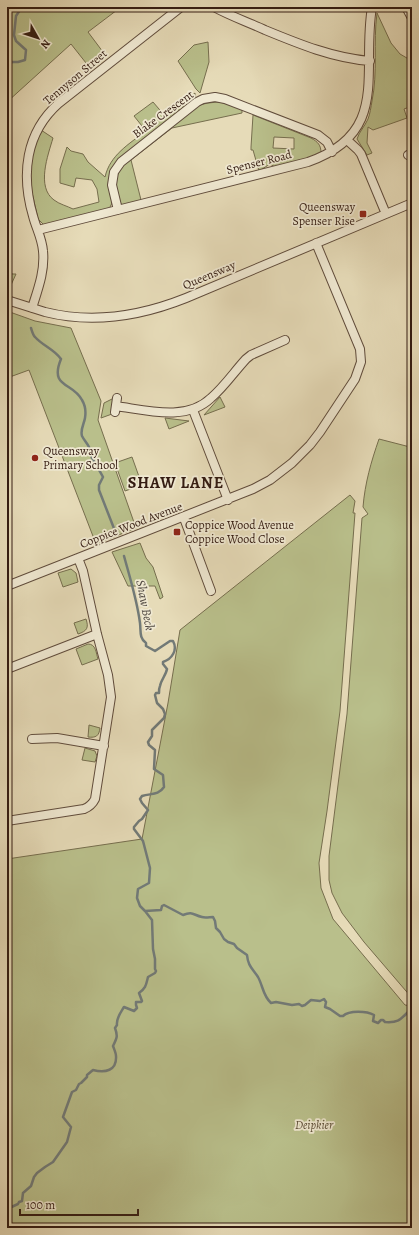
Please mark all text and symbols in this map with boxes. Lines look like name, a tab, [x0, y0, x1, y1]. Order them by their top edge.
north arrow	[18, 18, 58, 58]
text: N	[37, 36, 54, 52]
street label: Tennyson Street	[40, 46, 110, 108]
street label: Blake Crescent	[129, 86, 197, 142]
street label: Spenser Road	[225, 146, 294, 178]
place label: Queensway Spenser Rise	[292, 199, 356, 229]
marker: Queensway Spenser Rise	[358, 209, 368, 219]
street label: Queensway	[180, 256, 238, 293]
place label: Queensway Primary School	[43, 443, 118, 473]
marker: Queensway Primary School	[30, 453, 40, 463]
district label: SHAW LANE	[128, 472, 224, 494]
street label: Coppice Wood Avenue	[77, 498, 185, 552]
place label: Coppice Wood Avenue Coppice Wood Close	[185, 517, 294, 547]
marker: Coppice Wood Avenue Coppice Wood Close	[172, 527, 182, 537]
water label: Shaw Beck	[132, 578, 159, 632]
park label: Deipkier	[295, 1117, 334, 1133]
scale bar	[20, 1191, 138, 1217]
text: 100 m	[26, 1197, 55, 1213]

